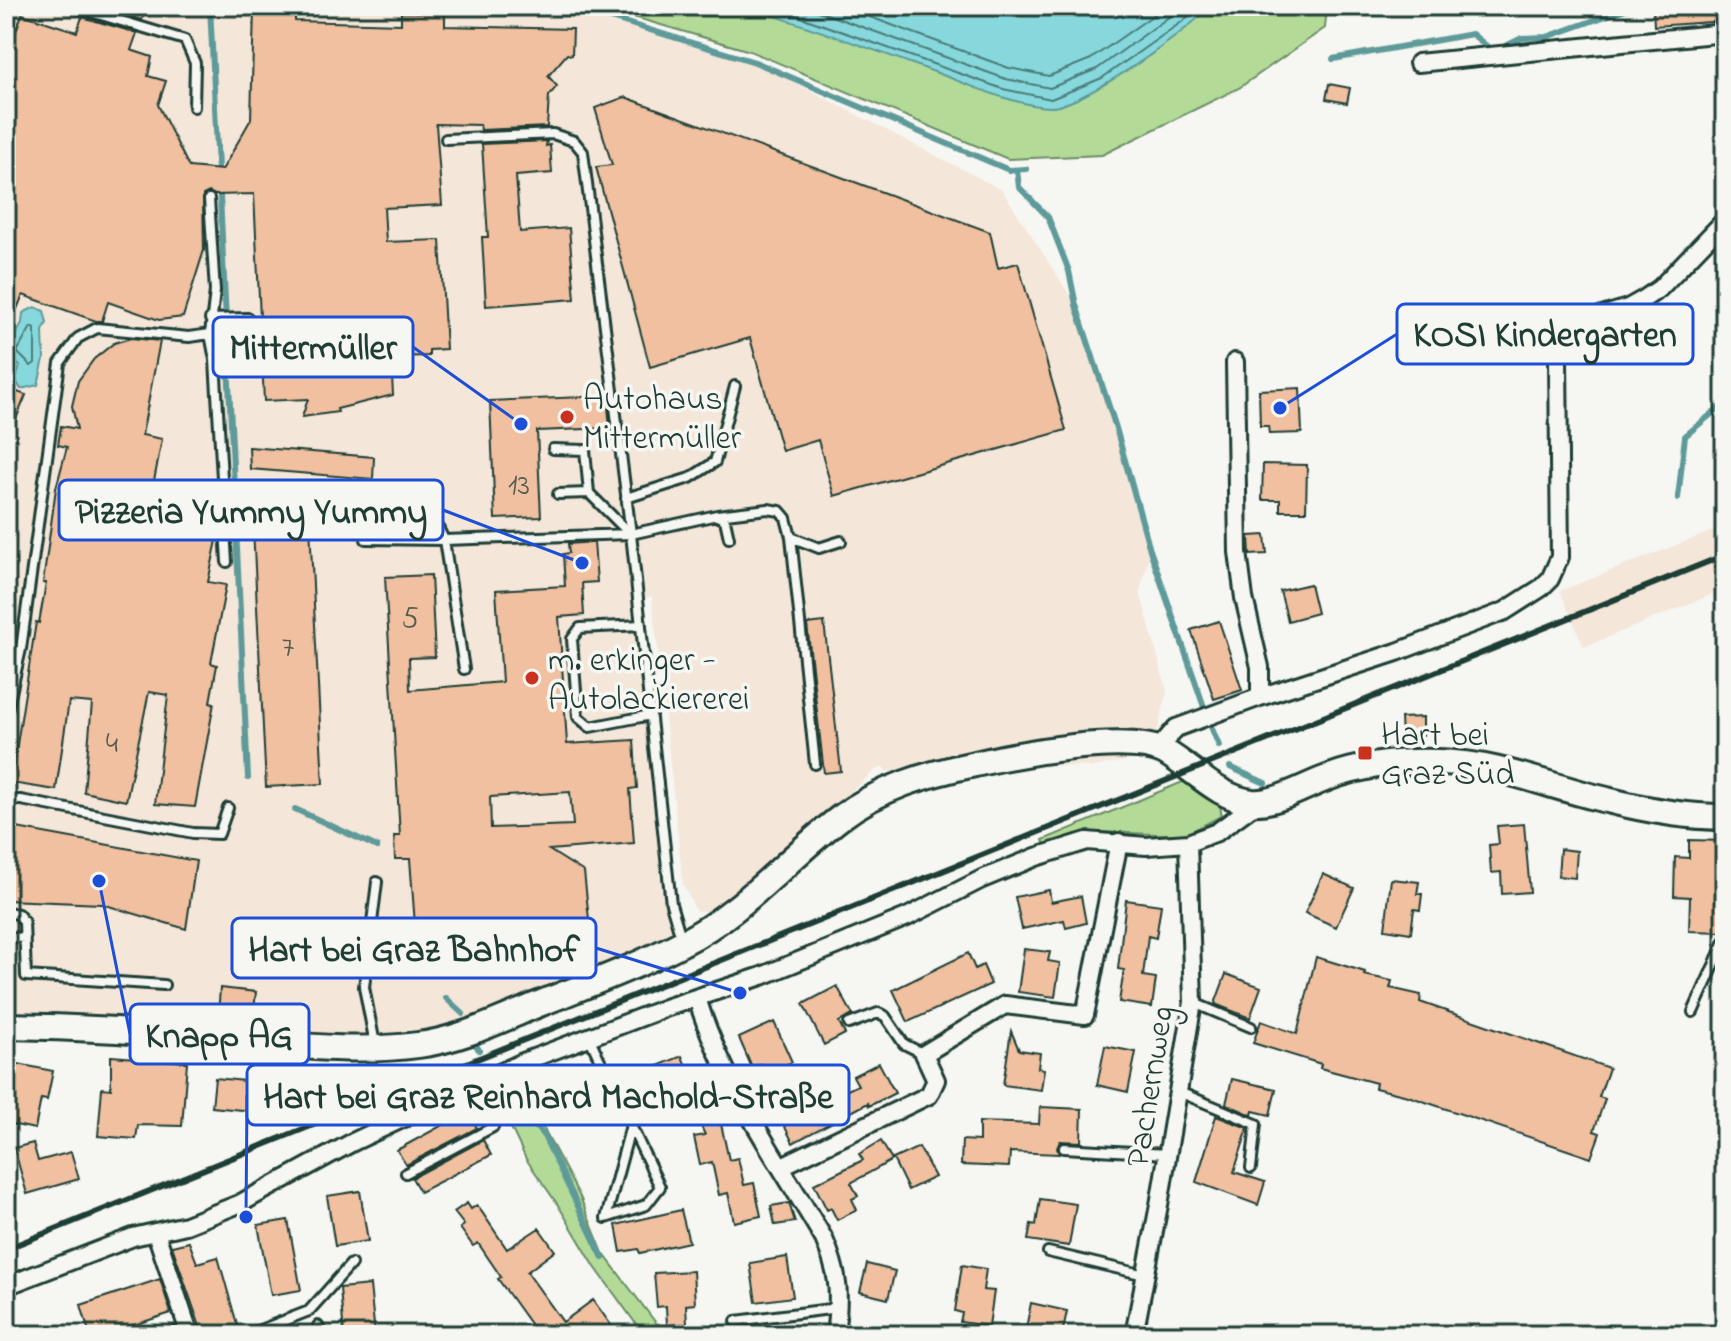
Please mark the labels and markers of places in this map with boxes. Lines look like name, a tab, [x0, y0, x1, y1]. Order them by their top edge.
callout: KOSI Kindergarten	[1397, 304, 1693, 364]
callout: Mittermüller	[213, 317, 413, 377]
place label: Autohaus Mittermüller	[583, 376, 742, 465]
marker: Autohaus Mittermüller	[558, 408, 576, 426]
callout: Pizzeria Yummy Yummy	[59, 480, 443, 540]
place label: m. erkinger - Autolackiererei	[548, 637, 749, 726]
marker: m. erkinger - Autolackiererei	[523, 669, 541, 687]
place label: Hart bei Graz Süd	[1381, 712, 1514, 801]
marker: Hart bei Graz Süd	[1356, 744, 1374, 762]
callout: Hart bei Graz Bahnhof	[232, 918, 596, 978]
callout: Knapp AG	[130, 1004, 309, 1064]
callout: Hart bei Graz Reinhard Machold-Straße	[247, 1065, 849, 1125]

